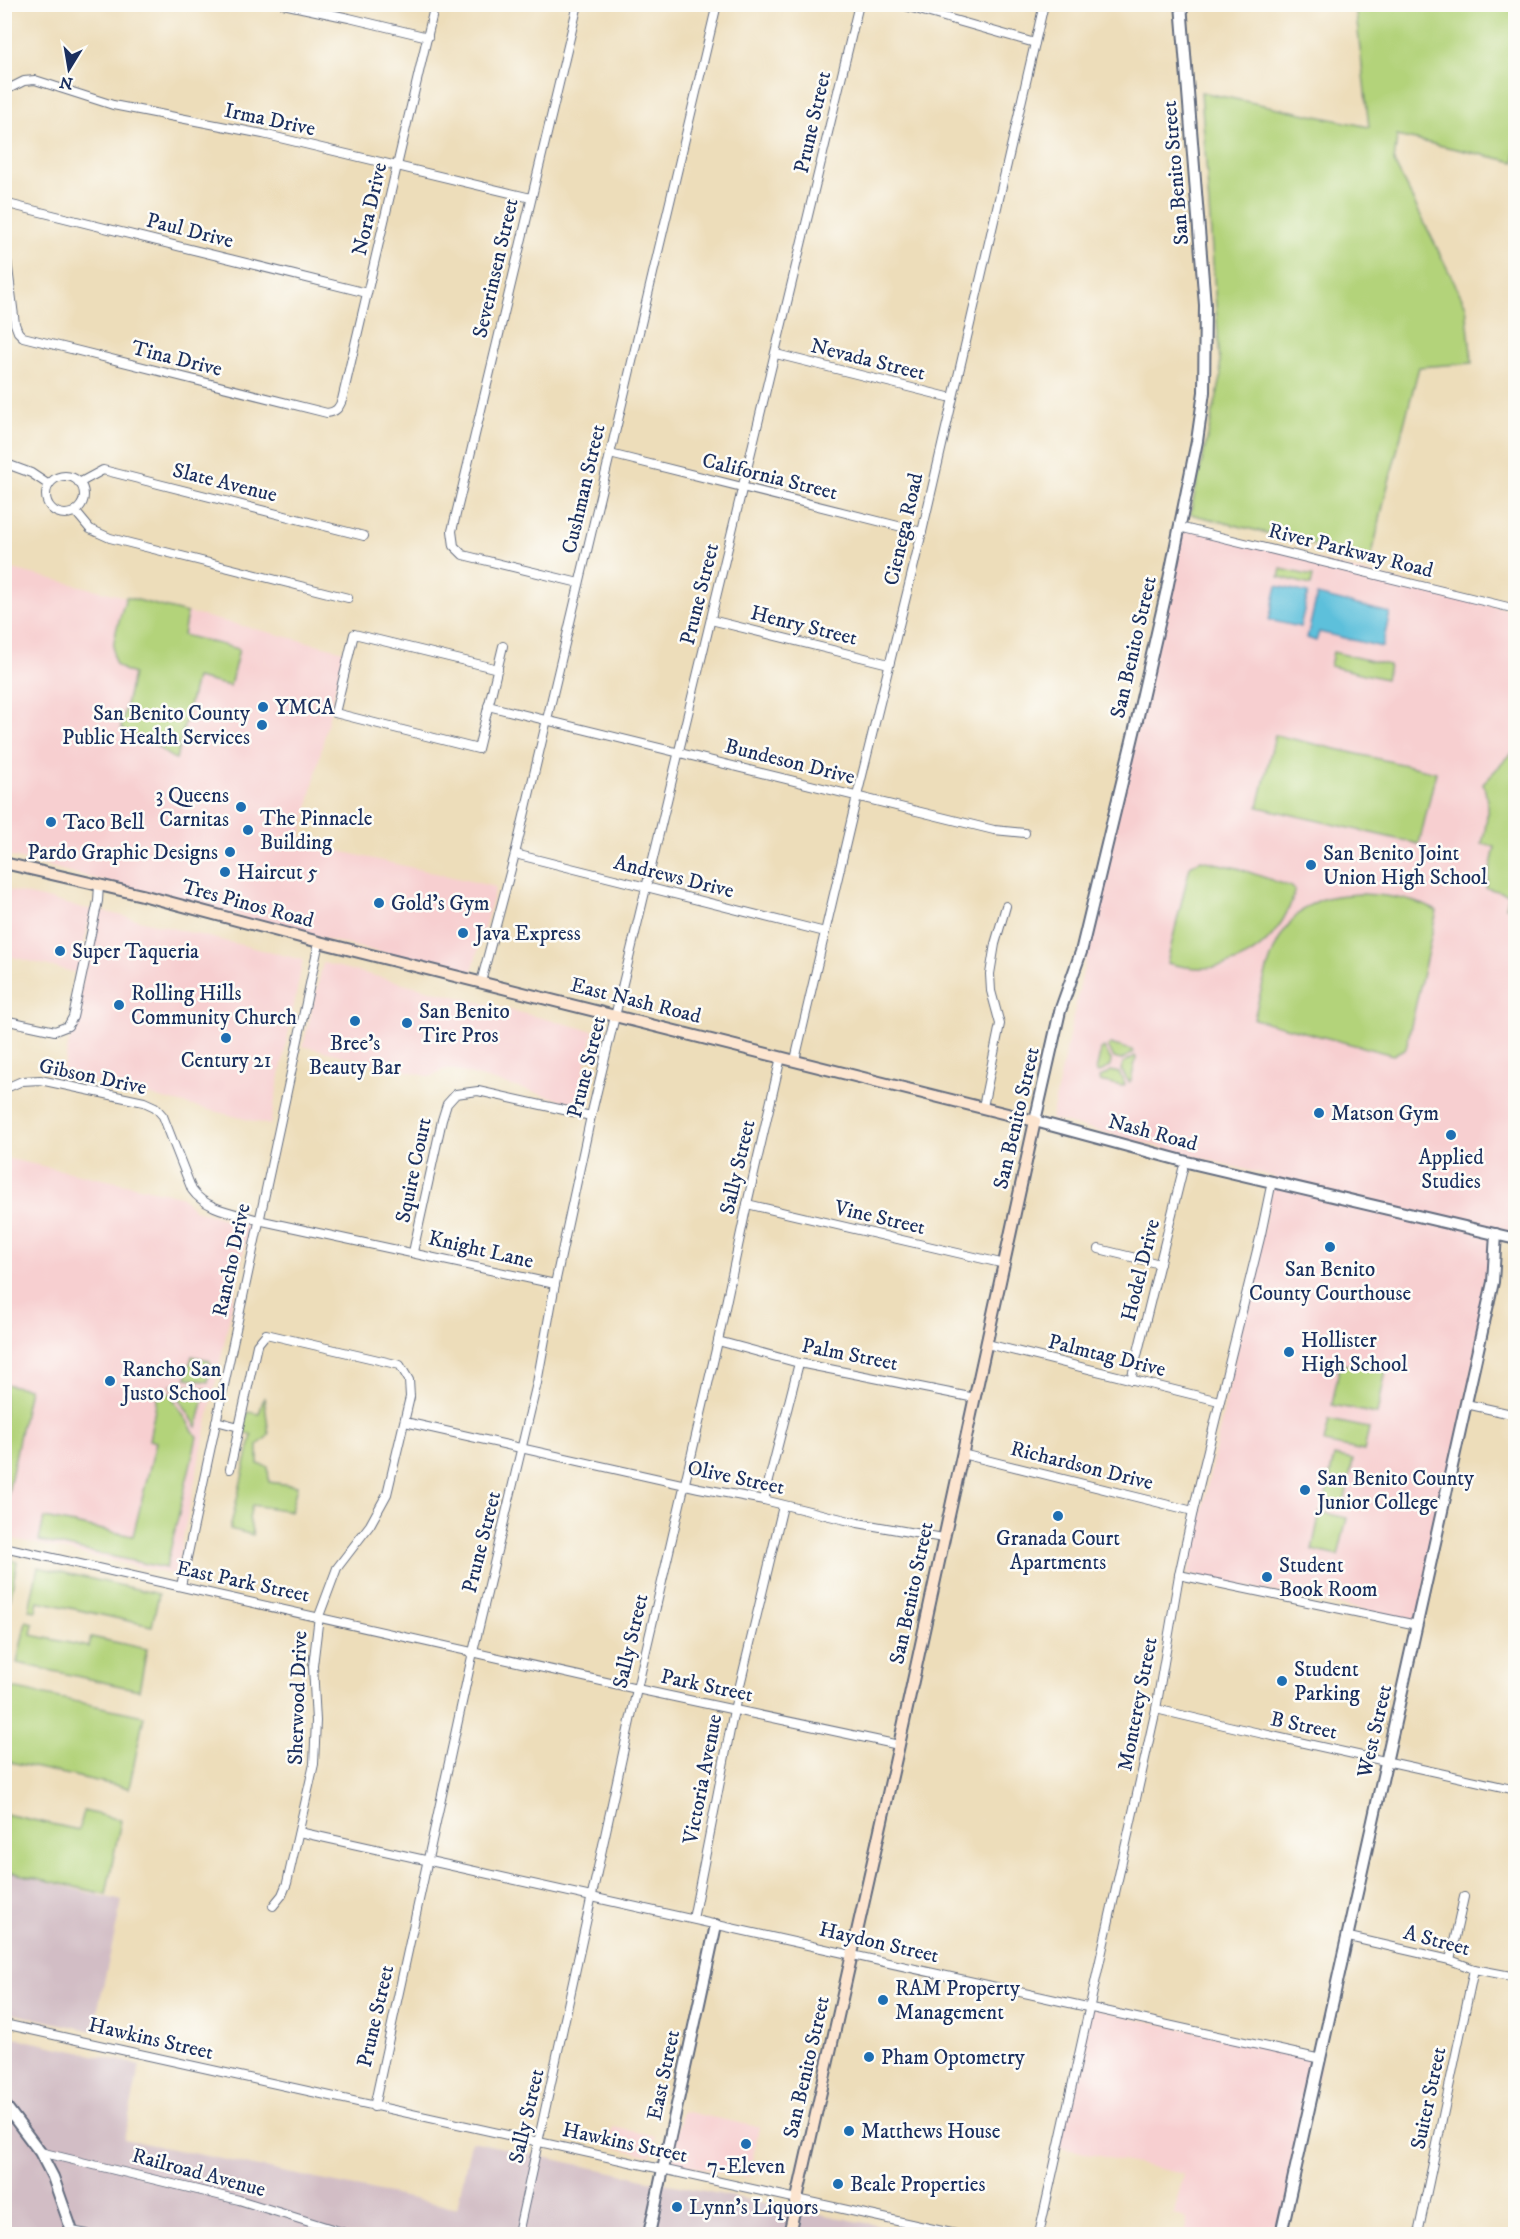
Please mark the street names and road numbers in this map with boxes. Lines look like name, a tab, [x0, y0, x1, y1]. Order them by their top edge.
street label: Prune Street	[789, 68, 837, 176]
street label: Irma Drive	[222, 98, 318, 142]
street label: San Benito Street	[1157, 99, 1195, 246]
street label: Nora Drive	[347, 160, 393, 258]
street label: Severinsen Street	[467, 196, 525, 341]
street label: Paul Drive	[144, 208, 236, 254]
street label: Nevada Street	[808, 333, 928, 387]
street label: Tina Drive	[129, 335, 225, 383]
street label: Cushman Street	[556, 422, 612, 556]
street label: California Street	[699, 448, 840, 506]
street label: Slate Avenue	[170, 457, 280, 509]
street label: Cienega Road	[878, 470, 930, 588]
street label: River Parkway Road	[1266, 518, 1436, 584]
street label: Prune Street	[675, 540, 725, 648]
street label: San Benito Street	[1105, 573, 1163, 721]
street label: Henry Street	[748, 600, 860, 652]
street label: Bundeson Drive	[722, 733, 858, 791]
street label: Andrews Drive	[611, 849, 737, 905]
street label: Tres Pinos Road	[179, 874, 317, 934]
street label: East Nash Road	[568, 972, 704, 1030]
street label: Prune Street	[562, 1013, 612, 1121]
street label: San Benito Street	[988, 1044, 1046, 1192]
street label: Gibson Drive	[37, 1053, 149, 1101]
street label: Nash Road	[1105, 1109, 1201, 1158]
street label: Squire Court	[390, 1115, 438, 1225]
street label: Sally Street	[714, 1117, 762, 1217]
street label: Vine Street	[831, 1195, 928, 1241]
street label: Rancho Drive	[207, 1201, 257, 1319]
street label: Hodel Drive	[1116, 1216, 1166, 1324]
street label: Knight Lane	[426, 1225, 536, 1275]
street label: Palmtag Drive	[1045, 1329, 1169, 1383]
street label: Palm Street	[800, 1333, 900, 1377]
street label: Richardson Drive	[1008, 1436, 1156, 1496]
street label: Olive Street	[685, 1455, 787, 1501]
street label: Prune Street	[457, 1488, 507, 1596]
street label: San Benito Street	[884, 1519, 940, 1667]
street label: East Park Street	[174, 1555, 312, 1609]
street label: Sally Street	[607, 1591, 655, 1691]
street label: Sherwood Drive	[283, 1630, 313, 1766]
street label: Monterey Street	[1112, 1635, 1164, 1773]
street label: Park Street	[658, 1664, 755, 1708]
street label: West Street	[1351, 1682, 1398, 1781]
street label: B Street	[1268, 1706, 1340, 1746]
street label: Victoria Avenue	[677, 1712, 728, 1847]
street label: Haydon Street	[816, 1917, 941, 1969]
street label: A Street	[1401, 1920, 1473, 1962]
street label: Prune Street	[352, 1962, 400, 2070]
street label: San Benito Street	[778, 1993, 836, 2141]
street label: Hawkins Street	[86, 2012, 216, 2066]
street label: East Street	[642, 2027, 686, 2123]
street label: Suiter Street	[1405, 2044, 1453, 2152]
street label: Sally Street	[503, 2066, 551, 2166]
street label: Hawkins Street	[560, 2117, 690, 2169]
street label: Railroad Avenue	[129, 2143, 269, 2203]

